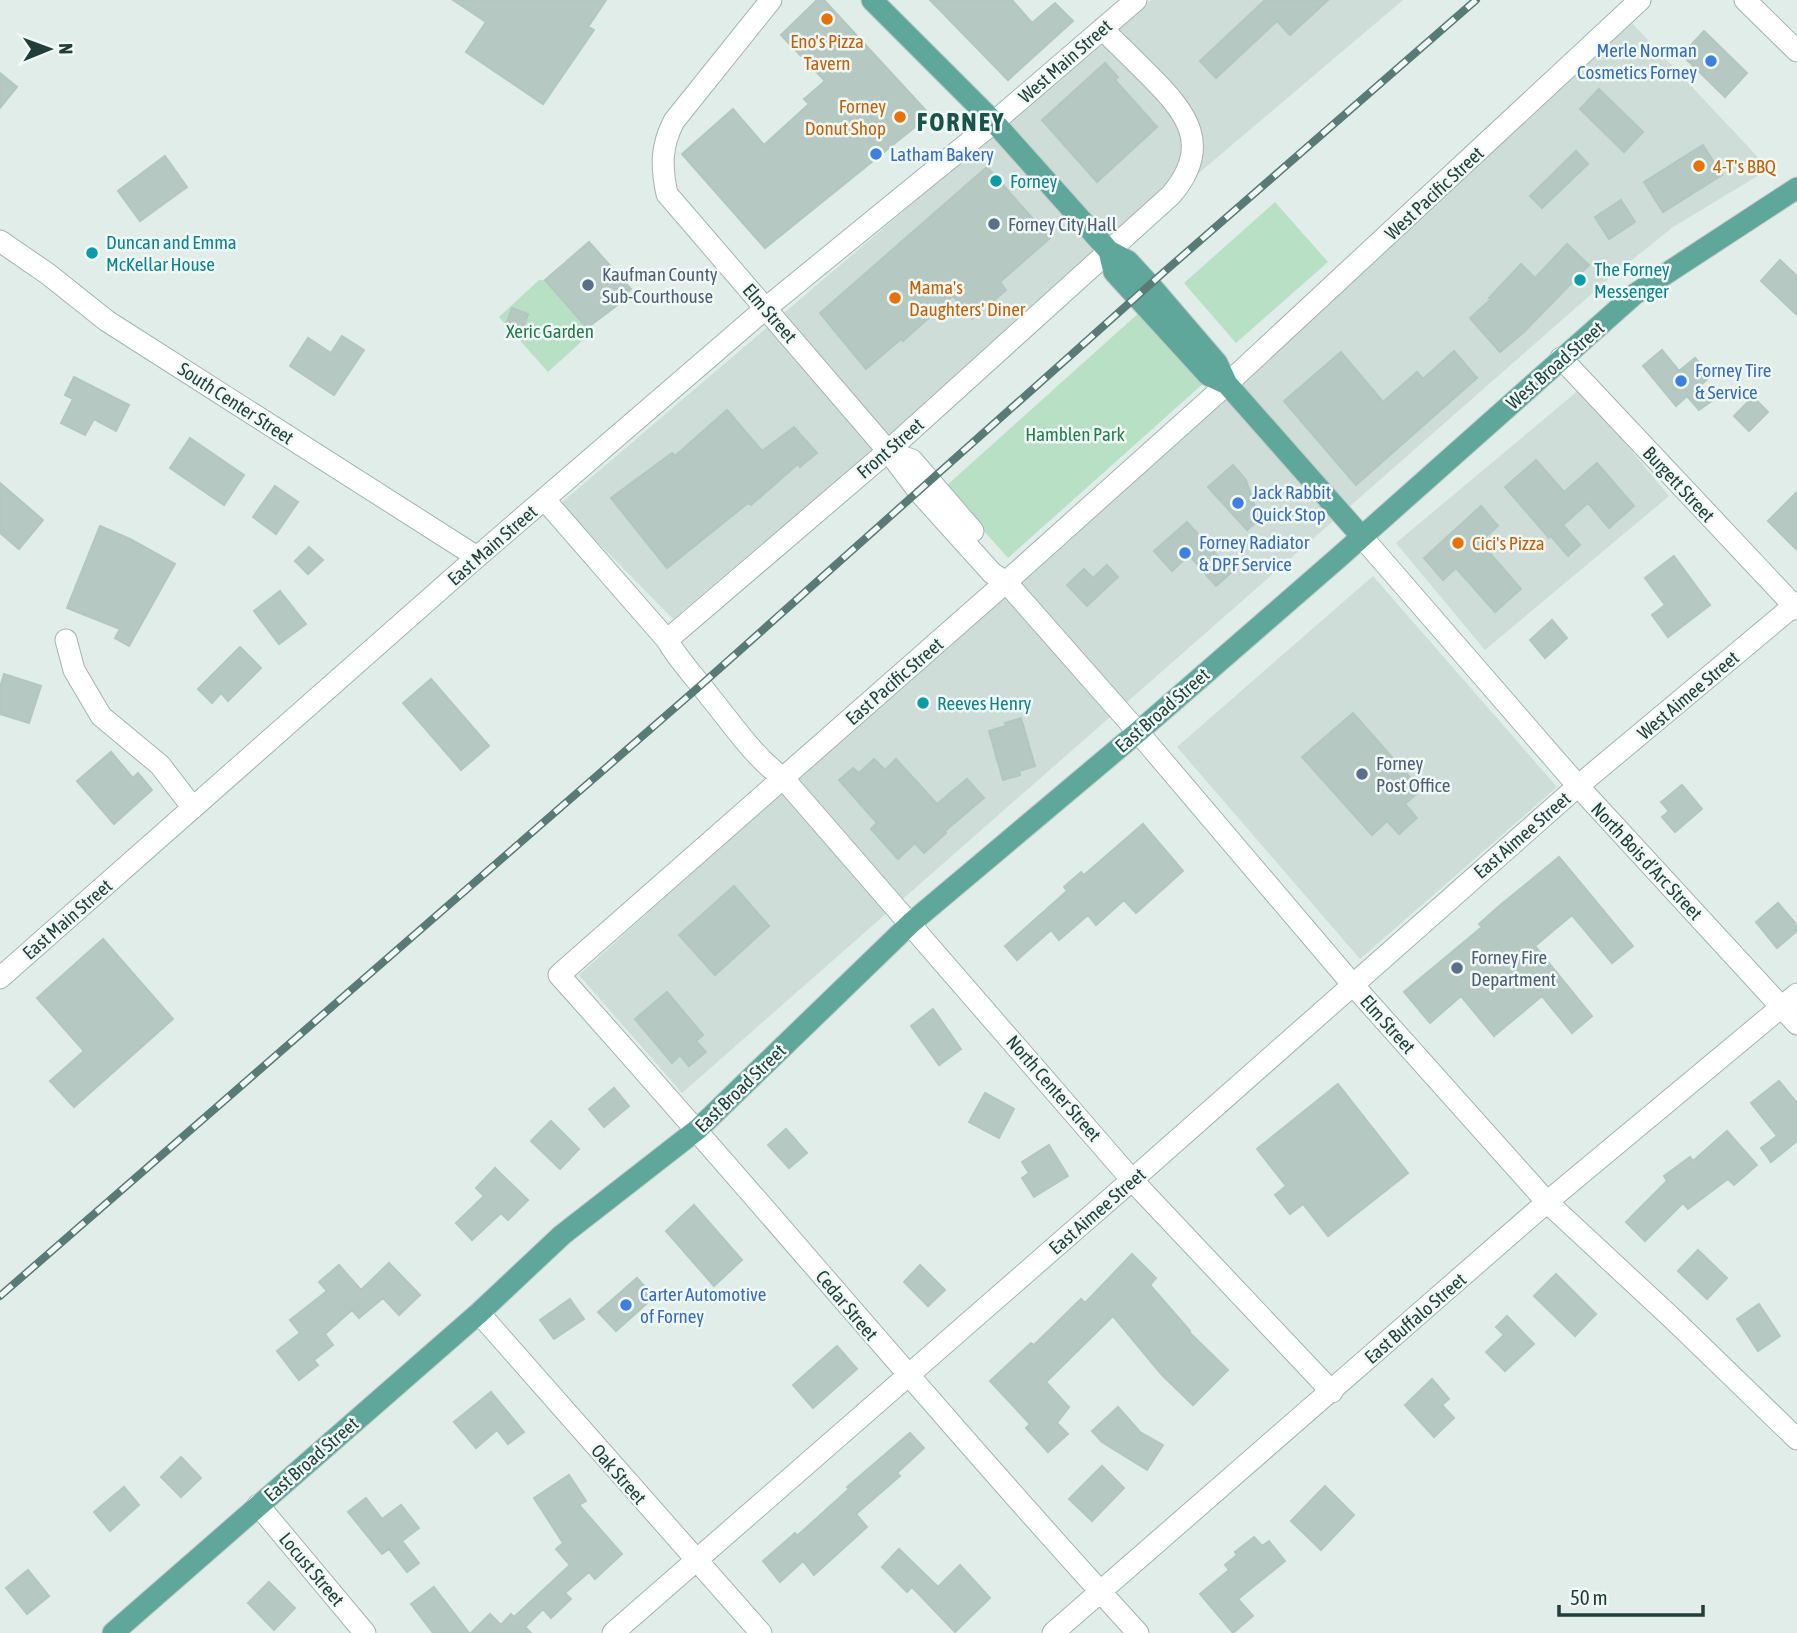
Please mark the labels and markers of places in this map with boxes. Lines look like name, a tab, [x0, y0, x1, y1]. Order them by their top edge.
marker: Eno's Pizza Tavern	[819, 11, 835, 27]
place label: Eno's Pizza Tavern	[790, 30, 864, 74]
place label: Merle Norman Cosmetics Forney	[1577, 39, 1697, 83]
marker: Merle Norman Cosmetics Forney	[1703, 53, 1719, 69]
place label: Forney Donut Shop	[805, 95, 886, 139]
marker: Forney Donut Shop	[892, 109, 908, 125]
place label: Latham Bakery	[890, 143, 994, 165]
marker: Latham Bakery	[868, 146, 884, 162]
place label: 4-T's BBQ	[1713, 155, 1777, 177]
marker: 4-T's BBQ	[1691, 158, 1707, 174]
place label: Forney	[1010, 170, 1057, 192]
marker: Forney	[988, 173, 1004, 189]
place label: Forney City Hall	[1008, 213, 1117, 235]
marker: Forney City Hall	[986, 216, 1002, 232]
place label: Duncan and Emma McKellar House	[106, 231, 237, 275]
marker: Duncan and Emma McKellar House	[84, 245, 100, 261]
place label: The Forney Messenger	[1594, 258, 1670, 302]
place label: Kaufman County Sub-Courthouse	[602, 263, 718, 307]
marker: The Forney Messenger	[1572, 272, 1588, 288]
place label: Mama's Daughters' Diner	[909, 276, 1026, 320]
marker: Kaufman County Sub-Courthouse	[580, 277, 596, 293]
marker: Mama's Daughters' Diner	[887, 290, 903, 306]
place label: Forney Tire & Service	[1695, 359, 1771, 403]
marker: Forney Tire & Service	[1673, 373, 1689, 389]
place label: Jack Rabbit Quick Stop	[1252, 481, 1331, 525]
marker: Jack Rabbit Quick Stop	[1230, 495, 1246, 511]
place label: Forney Radiator & DPF Service	[1199, 531, 1310, 575]
place label: Cici's Pizza	[1472, 532, 1545, 554]
marker: Cici's Pizza	[1450, 535, 1466, 551]
marker: Forney Radiator & DPF Service	[1177, 545, 1193, 561]
place label: Reeves Henry	[937, 692, 1032, 714]
marker: Reeves Henry	[915, 695, 931, 711]
place label: Forney Post Office	[1376, 752, 1450, 796]
marker: Forney Post Office	[1354, 766, 1370, 782]
place label: Forney Fire Department	[1471, 946, 1556, 990]
marker: Forney Fire Department	[1449, 960, 1465, 976]
place label: Carter Automotive of Forney	[640, 1283, 766, 1327]
marker: Carter Automotive of Forney	[618, 1297, 634, 1313]

